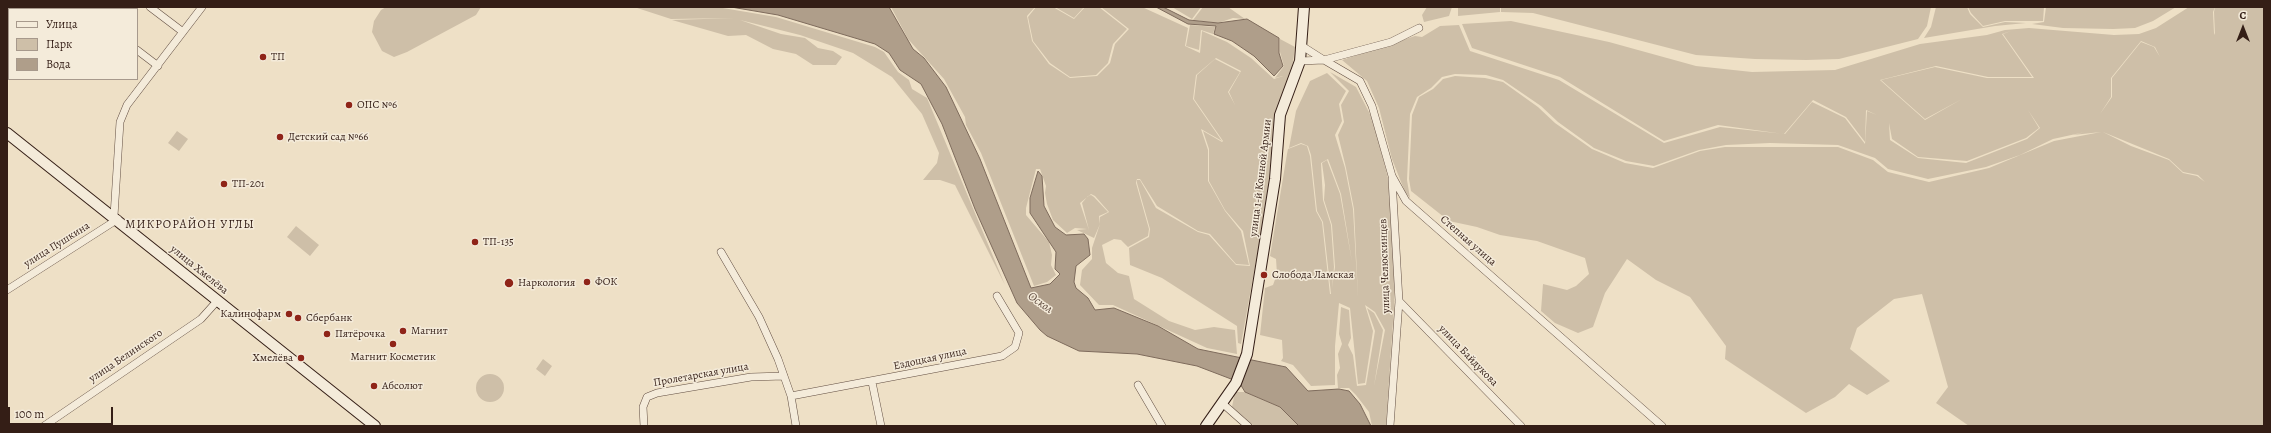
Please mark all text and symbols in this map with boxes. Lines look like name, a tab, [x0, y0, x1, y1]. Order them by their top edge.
legend	[8, 8, 138, 80]
north arrow	[2223, 8, 2263, 48]
text: С	[2240, 8, 2246, 23]
text: Улица	[46, 16, 77, 32]
text: Парк	[46, 36, 72, 52]
place label: ТП	[271, 50, 285, 64]
marker: ТП	[258, 52, 268, 62]
text: Вода	[46, 56, 71, 72]
place label: ОПС №6	[357, 98, 397, 112]
marker: ОПС №6	[344, 100, 354, 110]
street label: улица 1-й Конной Армии	[1247, 118, 1275, 238]
place label: Детский сад №66	[288, 130, 368, 144]
marker: Детский сад №66	[275, 132, 285, 142]
place label: ТП-201	[232, 177, 265, 191]
marker: ТП-201	[219, 179, 229, 189]
street label: Степная улица	[1437, 213, 1499, 269]
district label: МИКРОРАЙОН УГЛЫ	[125, 218, 255, 232]
street label: улица Челюскинцев	[1377, 218, 1393, 314]
street label: улица Пушкина	[22, 219, 92, 271]
place label: ТП-135	[483, 235, 514, 249]
marker: ТП-135	[470, 237, 480, 247]
street label: улица Хмелёва	[167, 243, 231, 297]
place label: Слобода Ламская	[1272, 268, 1354, 282]
marker: Слобода Ламская	[1259, 270, 1269, 280]
place label: ФОК	[595, 275, 617, 289]
place label: Наркология	[518, 276, 575, 290]
marker: Наркология	[503, 277, 515, 289]
marker: ФОК	[582, 277, 592, 287]
water label: Оскол	[1025, 289, 1055, 317]
place label: Калинофарм	[220, 307, 281, 321]
marker: Калинофарм	[284, 309, 294, 319]
place label: Сбербанк	[306, 311, 352, 325]
marker: Сбербанк	[293, 313, 303, 323]
street label: улица Байдукова	[1435, 323, 1501, 389]
place label: Магнит	[411, 324, 448, 338]
street label: улица Белинского	[87, 326, 165, 386]
marker: Магнит	[398, 326, 408, 336]
place label: Пятёрочка	[335, 327, 385, 341]
marker: Пятёрочка	[322, 329, 332, 339]
marker: Магнит Косметик	[388, 339, 398, 349]
street label: Ездоцкая улица	[892, 345, 968, 373]
place label: Магнит Косметик	[350, 350, 436, 364]
place label: Хмелёва	[253, 351, 293, 365]
marker: Хмелёва	[296, 353, 306, 363]
street label: Пролетарская улица	[652, 360, 750, 390]
place label: Абсолют	[382, 379, 423, 393]
marker: Абсолют	[369, 381, 379, 391]
scale bar	[10, 399, 115, 425]
text: 100 m	[15, 406, 44, 422]

